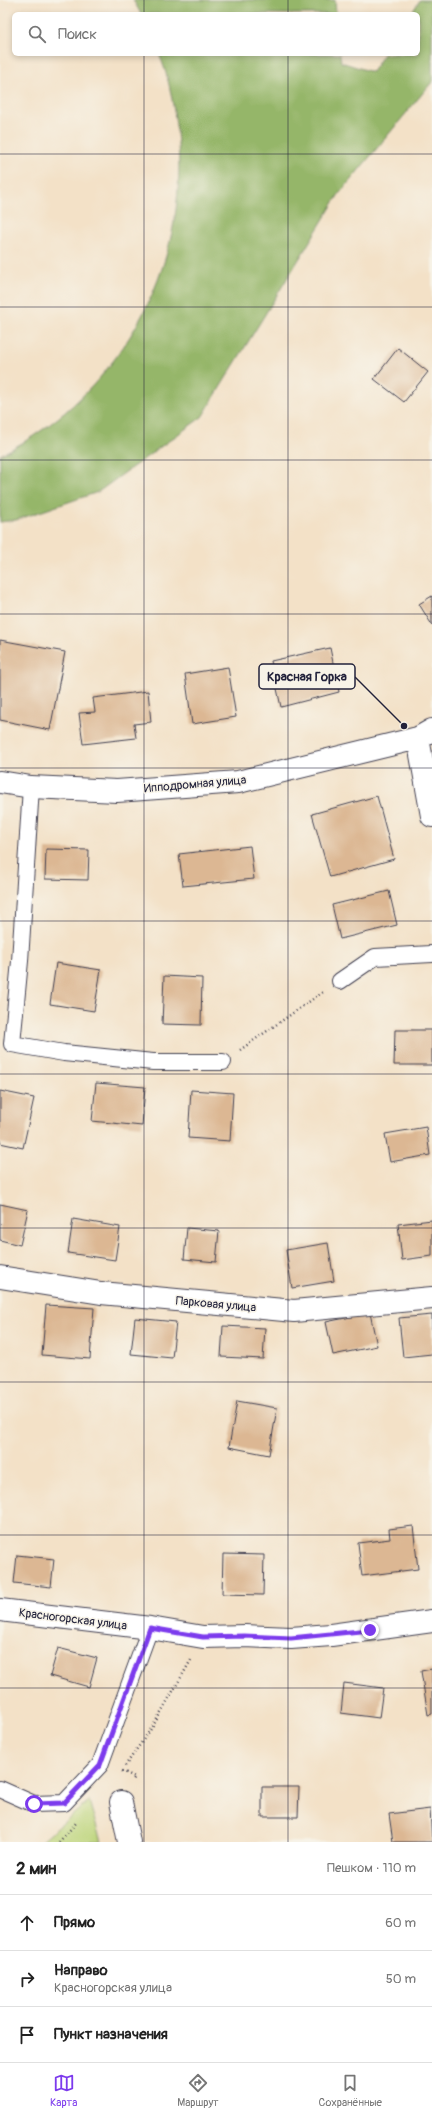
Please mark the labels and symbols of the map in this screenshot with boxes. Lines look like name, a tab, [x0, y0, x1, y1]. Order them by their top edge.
callout: Красная Горка	[259, 664, 355, 689]
text: Красная Горка	[267, 669, 347, 685]
street label: Ипподромная улица	[143, 773, 247, 796]
street label: Парковая улица	[175, 1294, 257, 1316]
street label: Красногорская улица	[18, 1605, 128, 1634]
route end	[361, 1621, 379, 1639]
route start	[25, 1795, 43, 1813]

